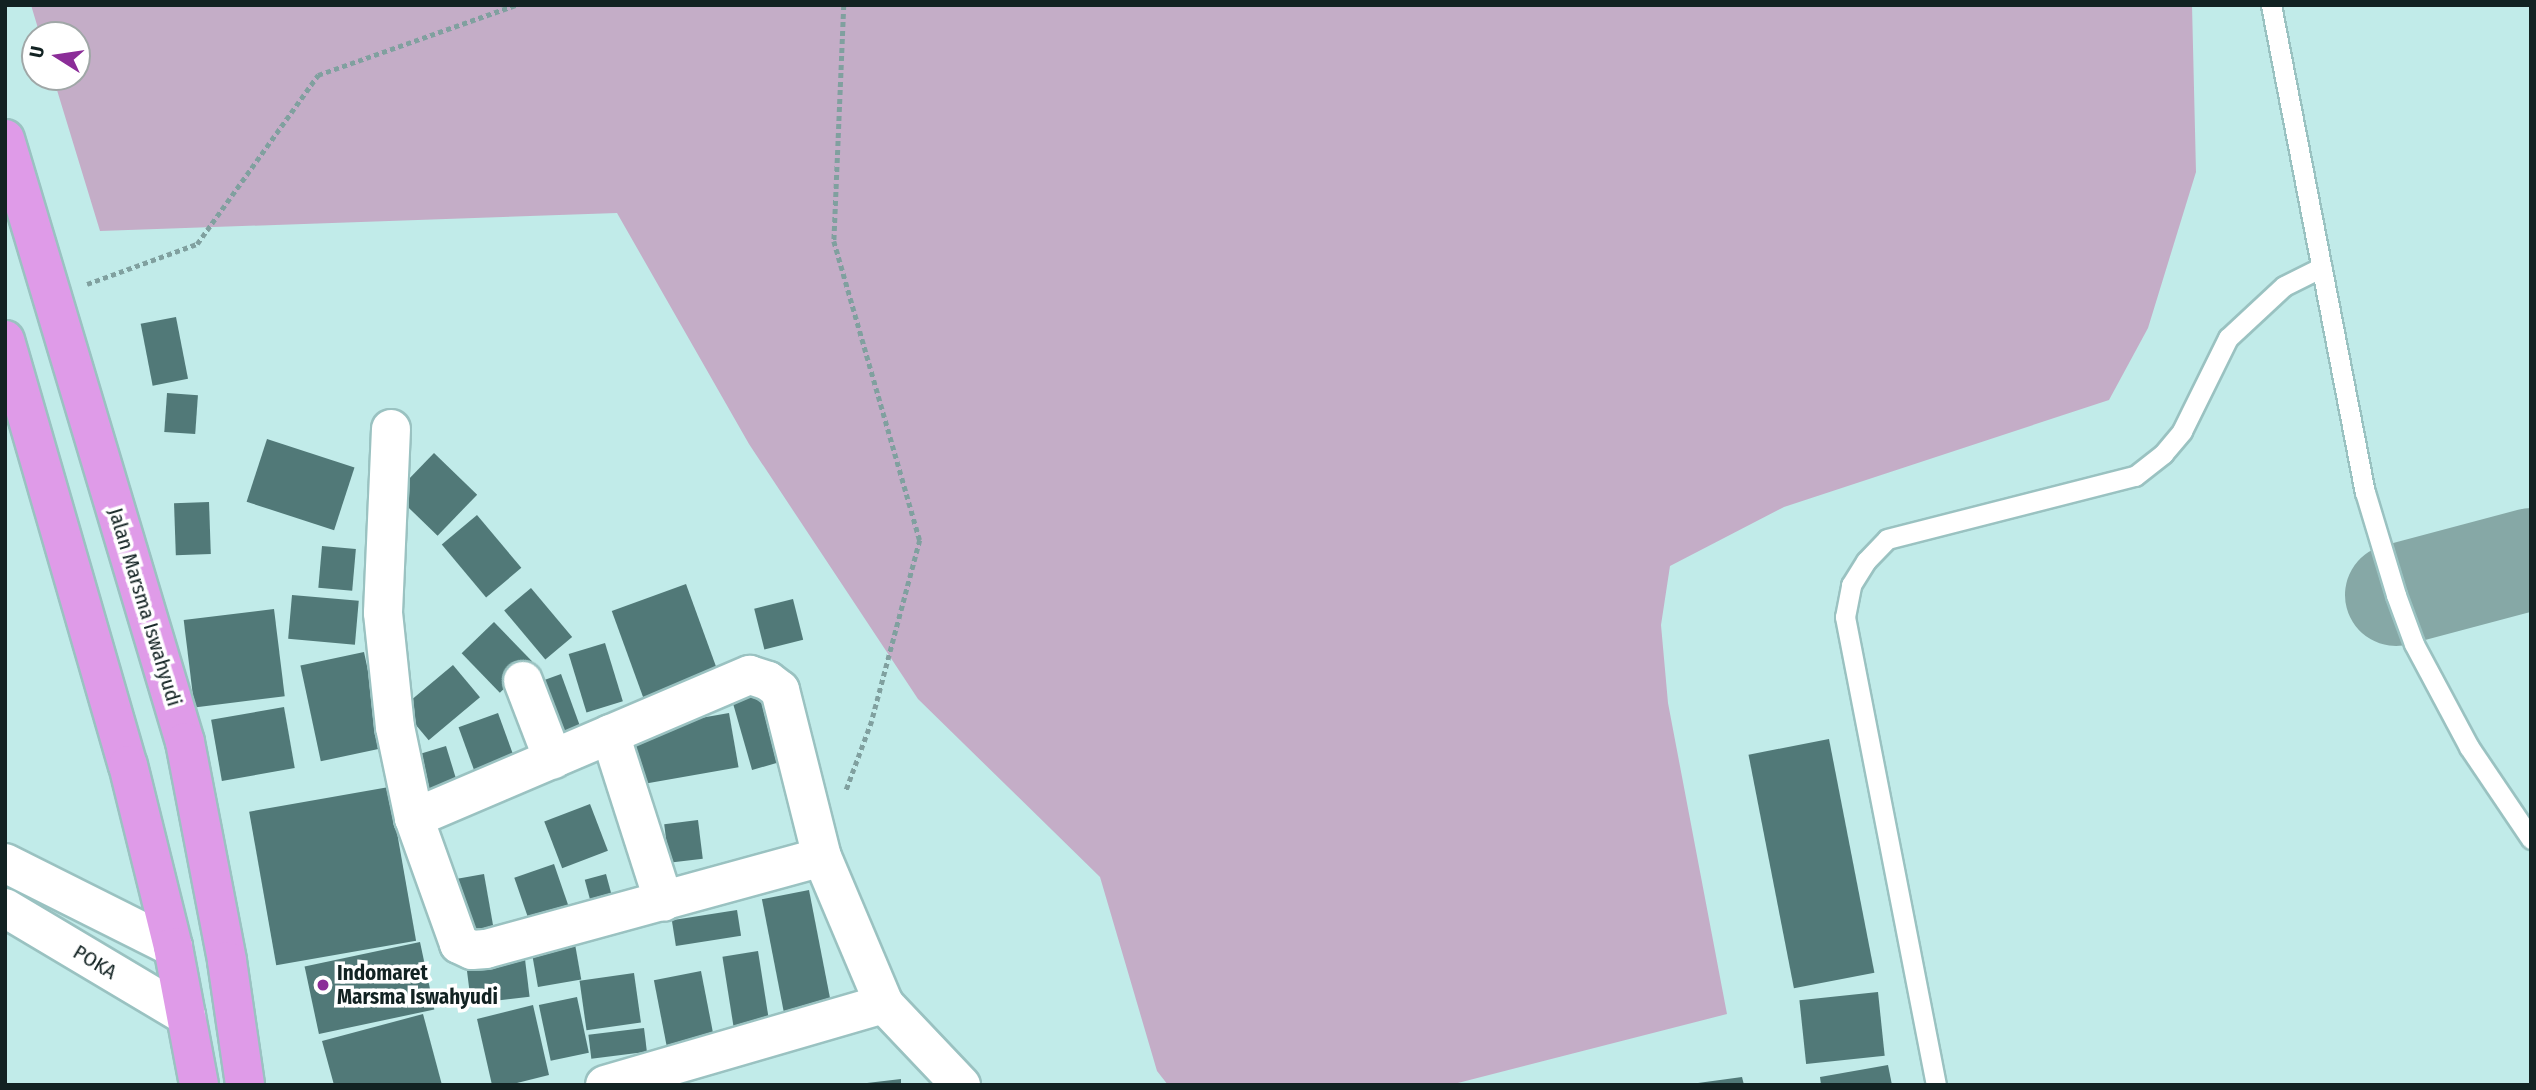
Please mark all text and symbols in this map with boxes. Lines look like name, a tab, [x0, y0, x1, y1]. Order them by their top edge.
north arrow	[21, 21, 91, 91]
text: U	[25, 44, 49, 60]
street label: Jalan Marsma Iswahyudi	[103, 505, 187, 709]
street label: POKA	[69, 939, 121, 985]
place label: Indomaret Marsma Iswahyudi	[337, 960, 498, 1010]
marker: Indomaret Marsma Iswahyudi	[315, 977, 331, 993]

